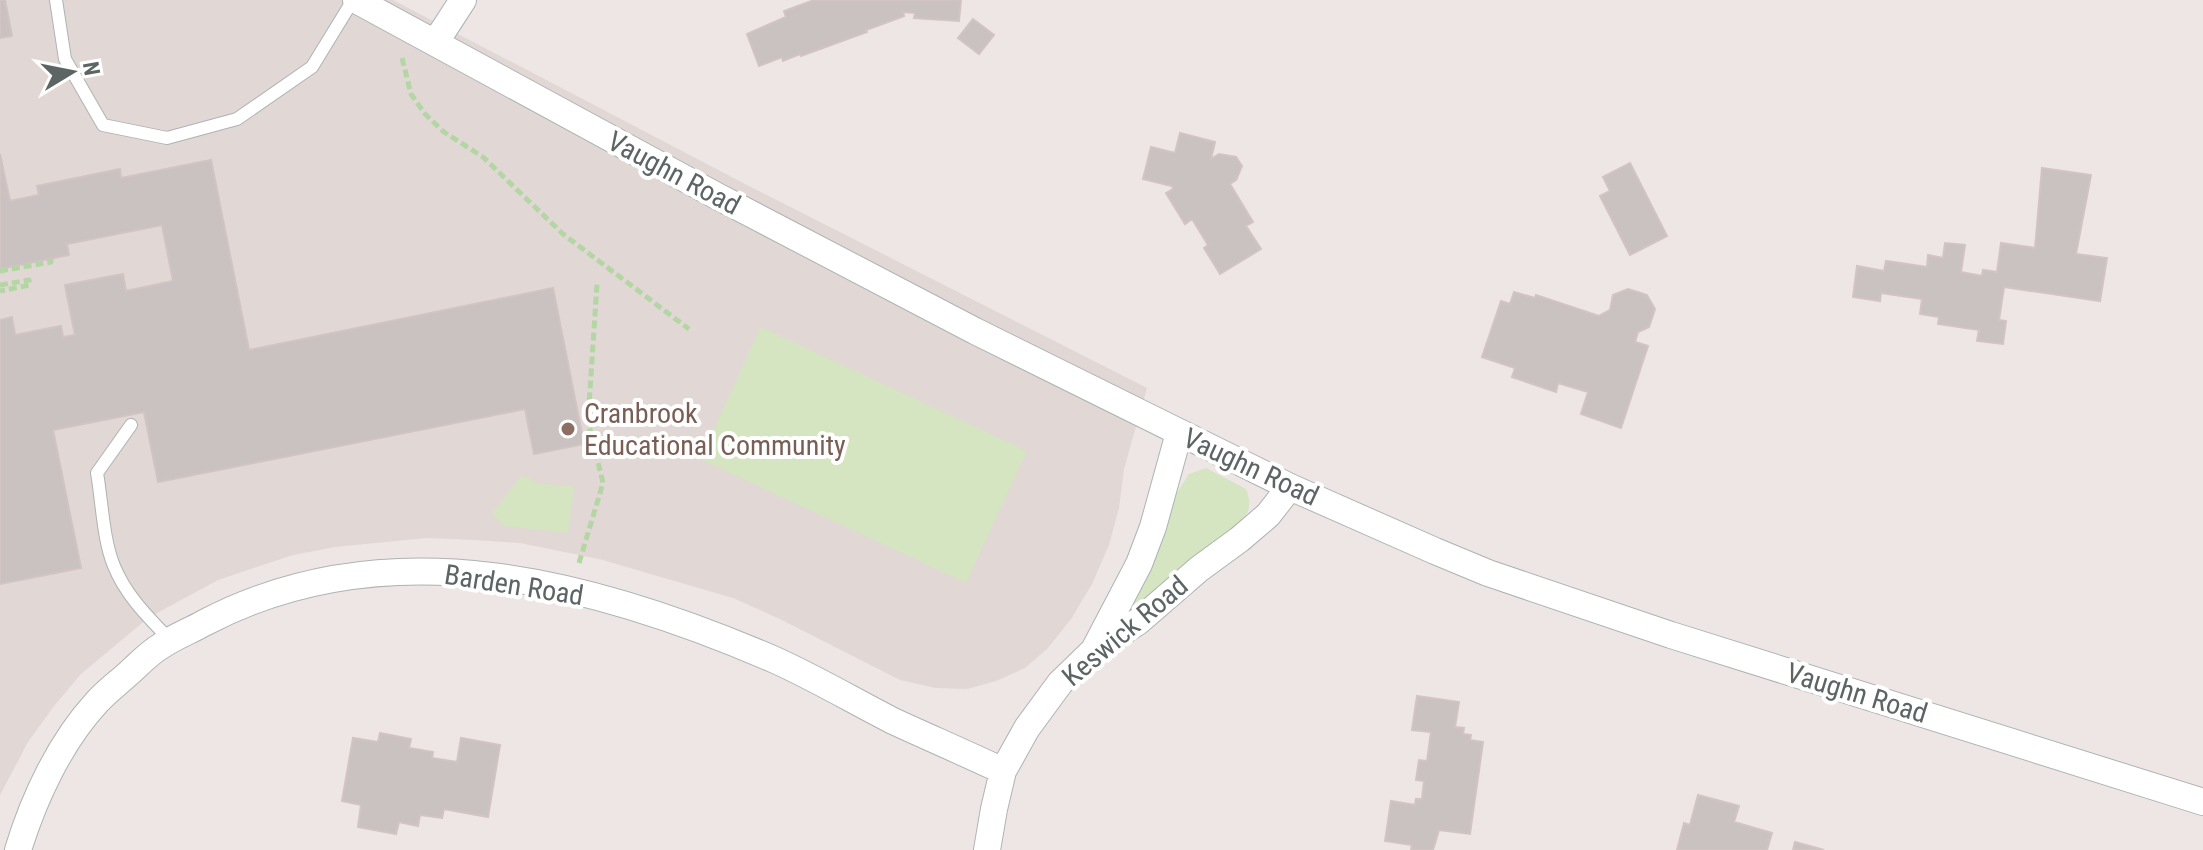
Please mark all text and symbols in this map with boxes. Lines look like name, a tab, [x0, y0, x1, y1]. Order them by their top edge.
north arrow	[32, 32, 112, 112]
text: N	[78, 60, 105, 77]
street label: Vaughn Road	[602, 124, 746, 222]
place label: Cranbrook Educational Community	[584, 397, 846, 462]
marker: Cranbrook Educational Community	[559, 420, 577, 438]
street label: Vaughn Road	[1178, 421, 1324, 513]
street label: Barden Road	[442, 558, 586, 612]
street label: Keswick Road	[1056, 569, 1194, 693]
street label: Vaughn Road	[1783, 656, 1931, 730]

